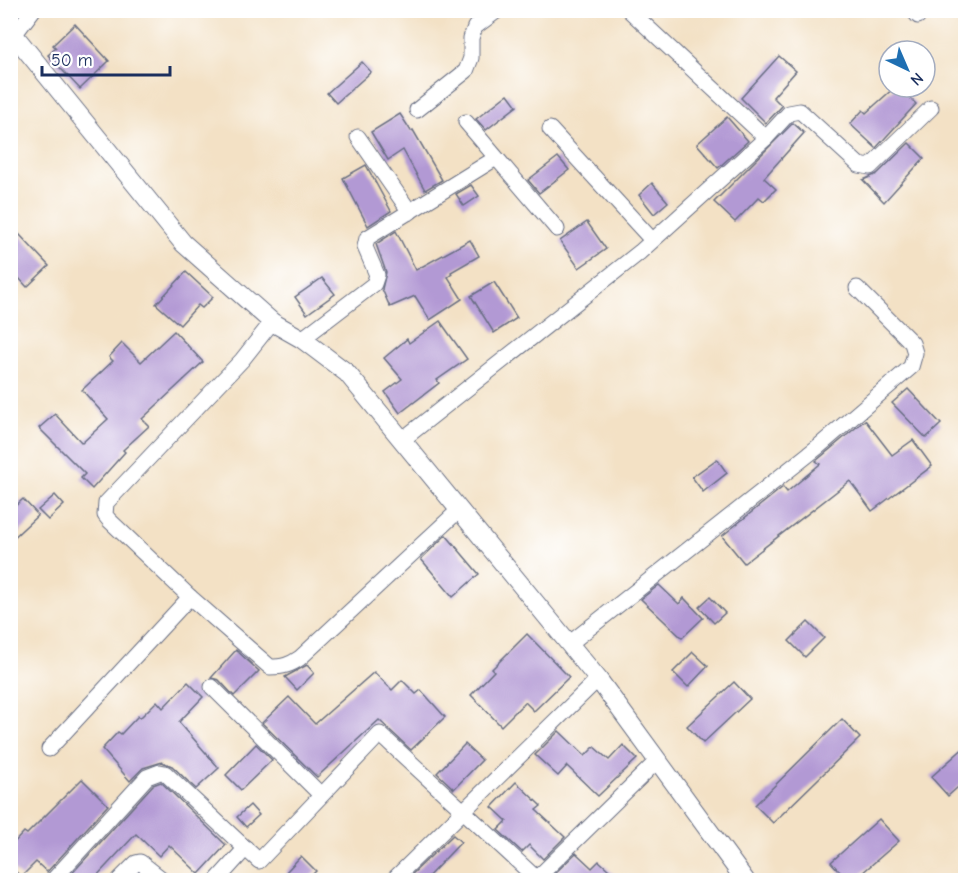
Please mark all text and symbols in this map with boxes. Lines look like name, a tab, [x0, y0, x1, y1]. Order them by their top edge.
scale bar	[42, 39, 170, 77]
north arrow	[877, 39, 937, 99]
text: 50 m	[51, 50, 93, 71]
text: N	[907, 69, 927, 89]

